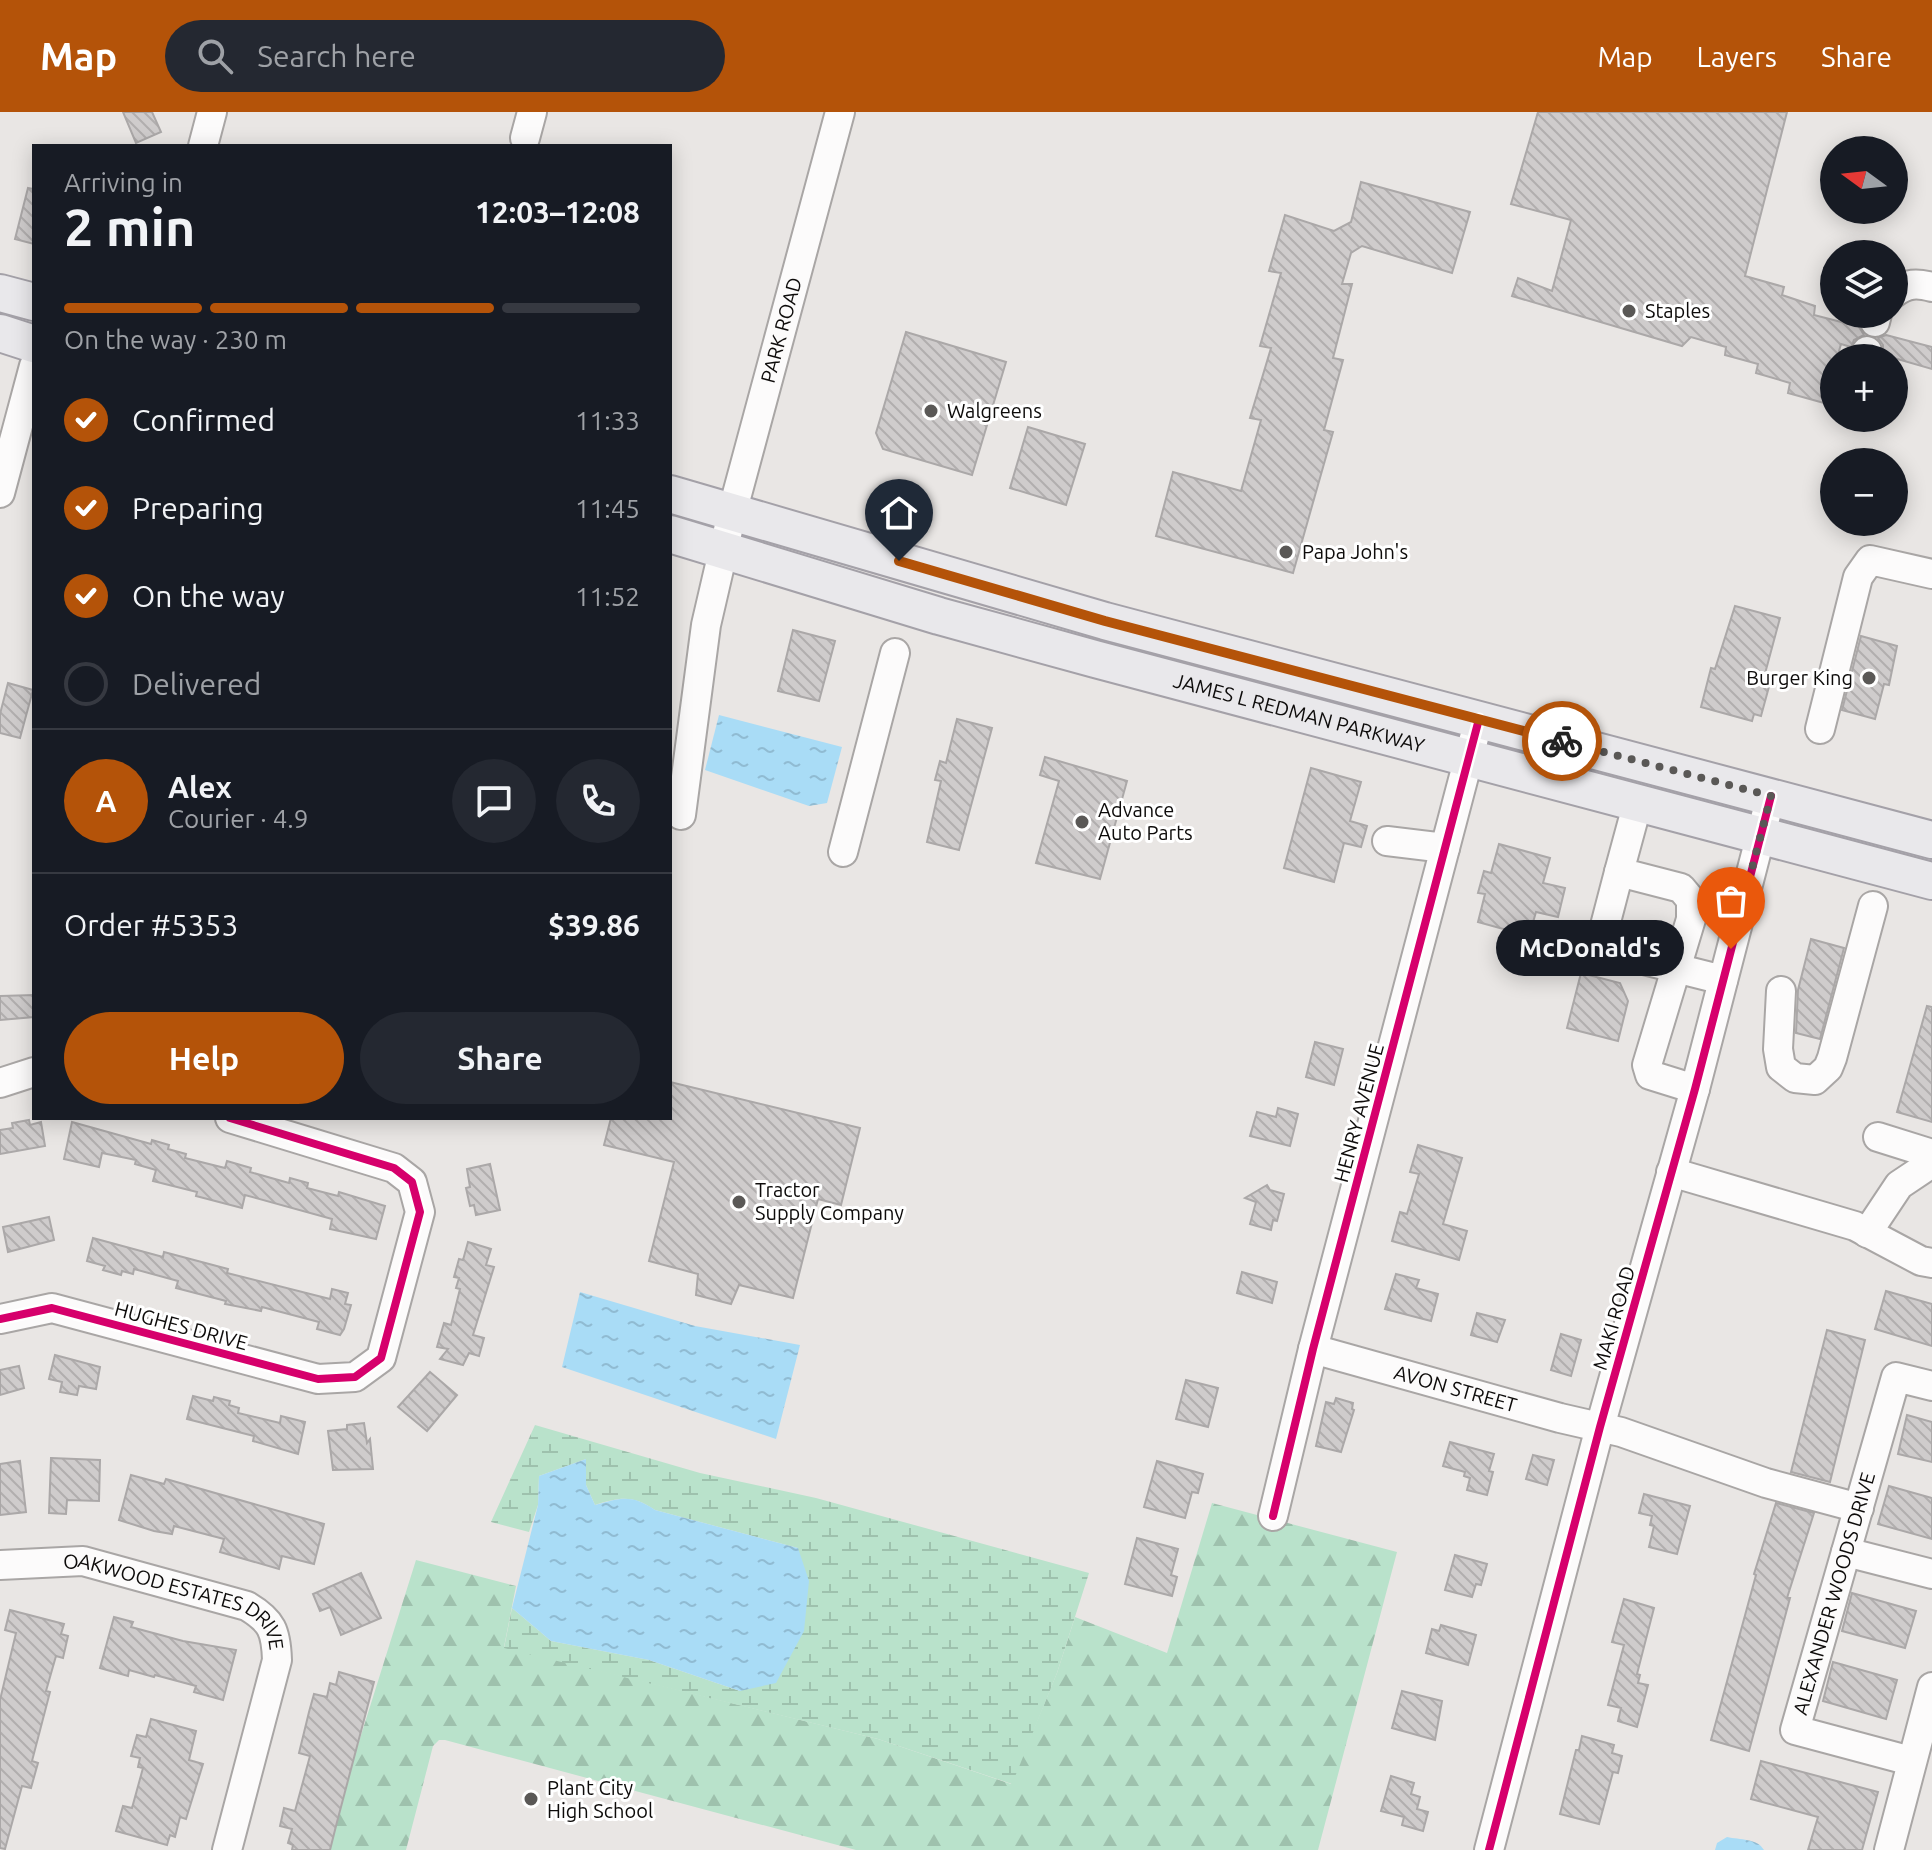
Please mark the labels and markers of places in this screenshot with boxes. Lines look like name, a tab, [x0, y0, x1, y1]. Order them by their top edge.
place label: Staples	[1645, 299, 1710, 322]
marker: Staples	[1620, 302, 1638, 320]
place label: Walgreens	[947, 399, 1042, 422]
marker: Walgreens	[922, 402, 940, 420]
pin	[865, 479, 933, 561]
place label: Papa John's	[1302, 540, 1408, 563]
marker: Papa John's	[1277, 543, 1295, 561]
place label: Burger King	[1746, 666, 1853, 689]
marker: Burger King	[1860, 669, 1878, 687]
place label: Advance Auto Parts	[1098, 798, 1193, 844]
marker: Advance Auto Parts	[1073, 813, 1091, 831]
pin	[1697, 867, 1765, 949]
callout: McDonald's	[1495, 921, 1683, 977]
place label: Tractor Supply Company	[755, 1178, 904, 1224]
marker: Tractor Supply Company	[730, 1193, 748, 1211]
place label: Plant City High School	[547, 1776, 653, 1822]
marker: Plant City High School	[522, 1790, 540, 1808]

